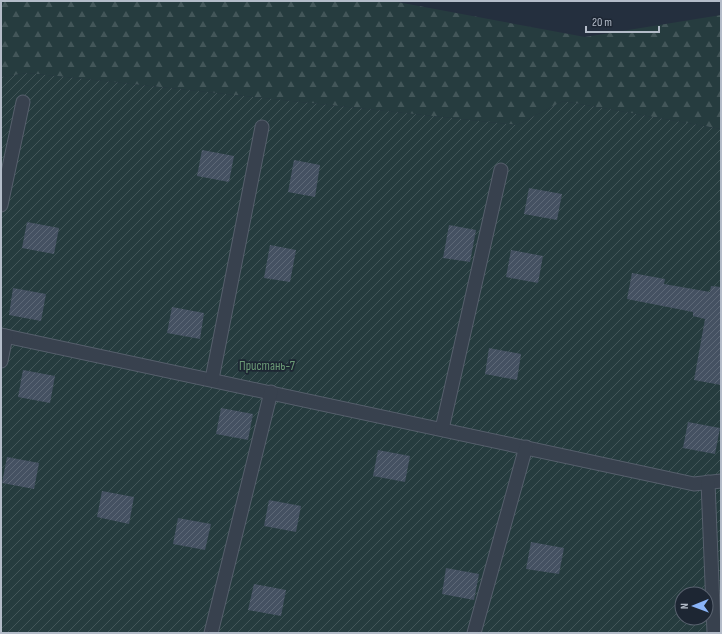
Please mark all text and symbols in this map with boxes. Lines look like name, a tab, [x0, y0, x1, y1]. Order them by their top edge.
scale bar	[586, 8, 659, 34]
text: 20 m	[592, 15, 612, 30]
park label: Пристань-7	[239, 358, 296, 374]
north arrow	[674, 586, 714, 626]
text: N	[678, 603, 691, 609]

